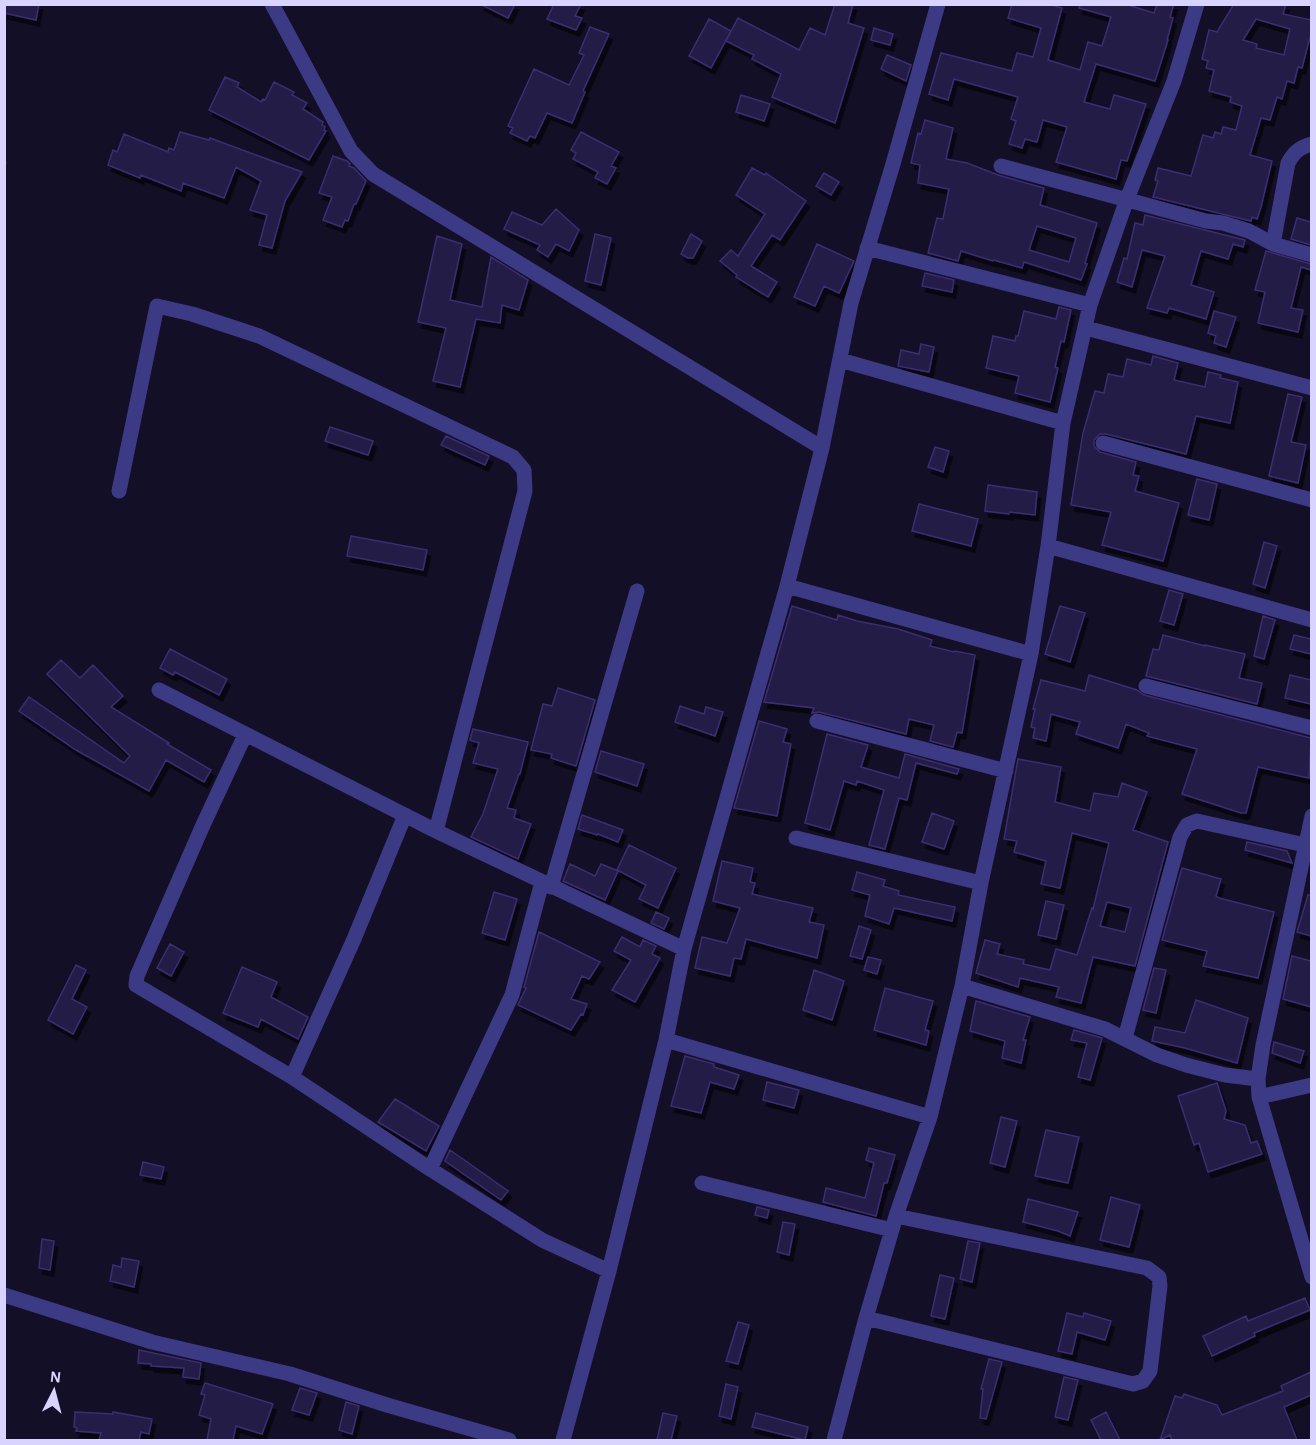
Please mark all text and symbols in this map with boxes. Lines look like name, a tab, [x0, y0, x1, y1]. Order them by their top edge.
north arrow	[24, 1361, 84, 1421]
text: N	[49, 1369, 62, 1386]

